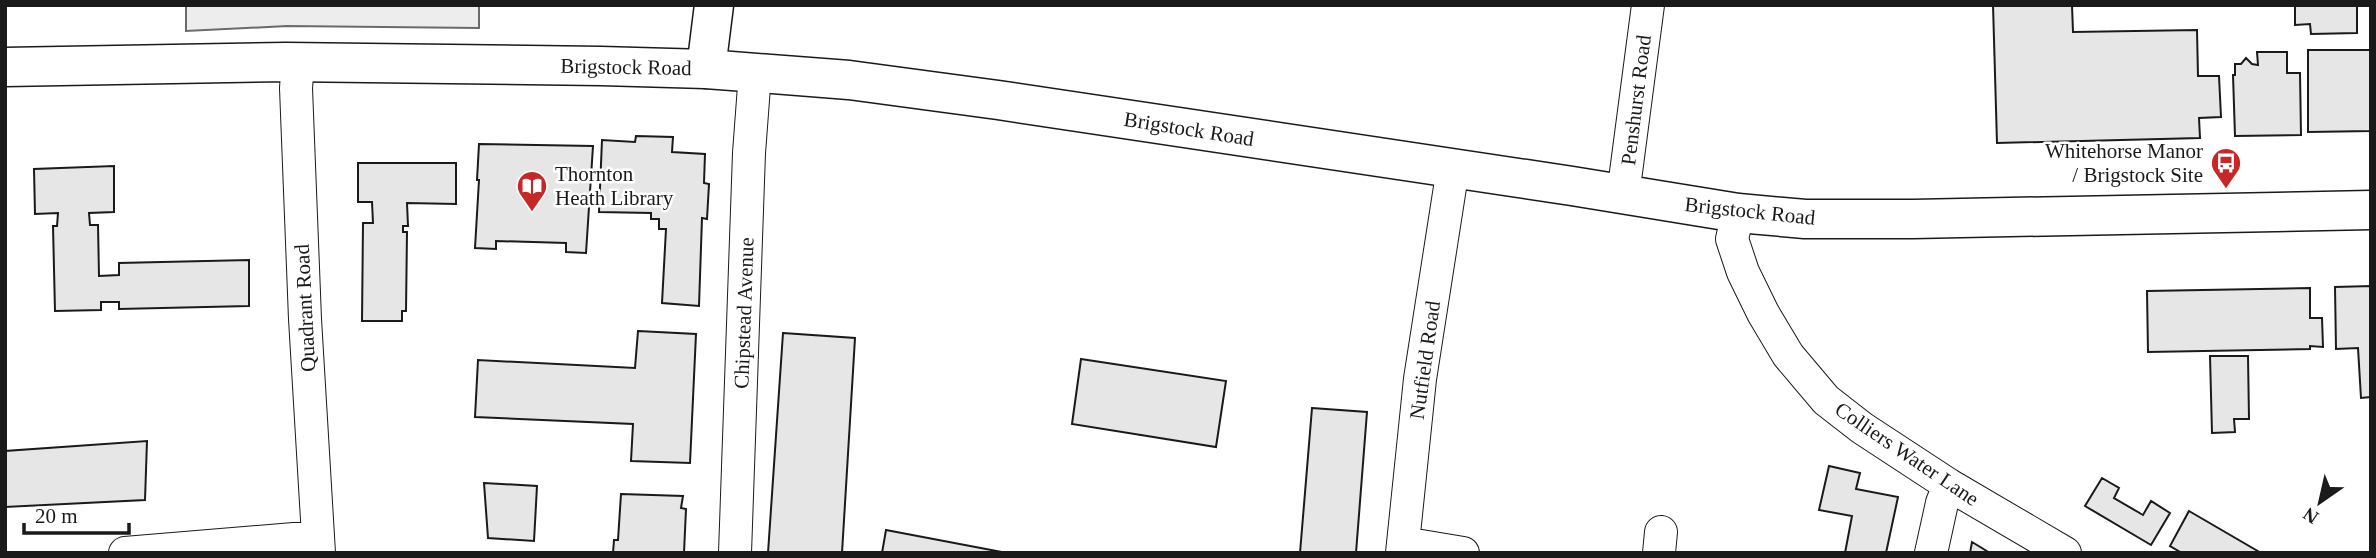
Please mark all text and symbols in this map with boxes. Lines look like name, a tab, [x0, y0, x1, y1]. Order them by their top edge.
street label: Penshurst Road	[1616, 33, 1656, 167]
street label: Brigstock Road	[560, 54, 692, 80]
street label: Brigstock Road	[1122, 107, 1256, 151]
place label: Whitehorse Manor / Brigstock Site	[2045, 139, 2203, 187]
bus stop icon: Whitehorse Manor / Brigstock Site	[2209, 146, 2243, 190]
place label: Thornton Heath Library	[555, 162, 674, 210]
library icon: Thornton Heath Library	[515, 169, 549, 213]
street label: Brigstock Road	[1683, 192, 1817, 230]
street label: Chipstead Avenue	[729, 237, 759, 389]
street label: Quadrant Road	[290, 243, 320, 372]
street label: Nutfield Road	[1405, 299, 1445, 421]
street label: Colliers Water Lane	[1831, 397, 1983, 511]
north arrow	[2285, 467, 2355, 537]
scale bar	[24, 491, 130, 536]
text: N	[2299, 503, 2322, 528]
text: 20 m	[35, 504, 78, 528]

